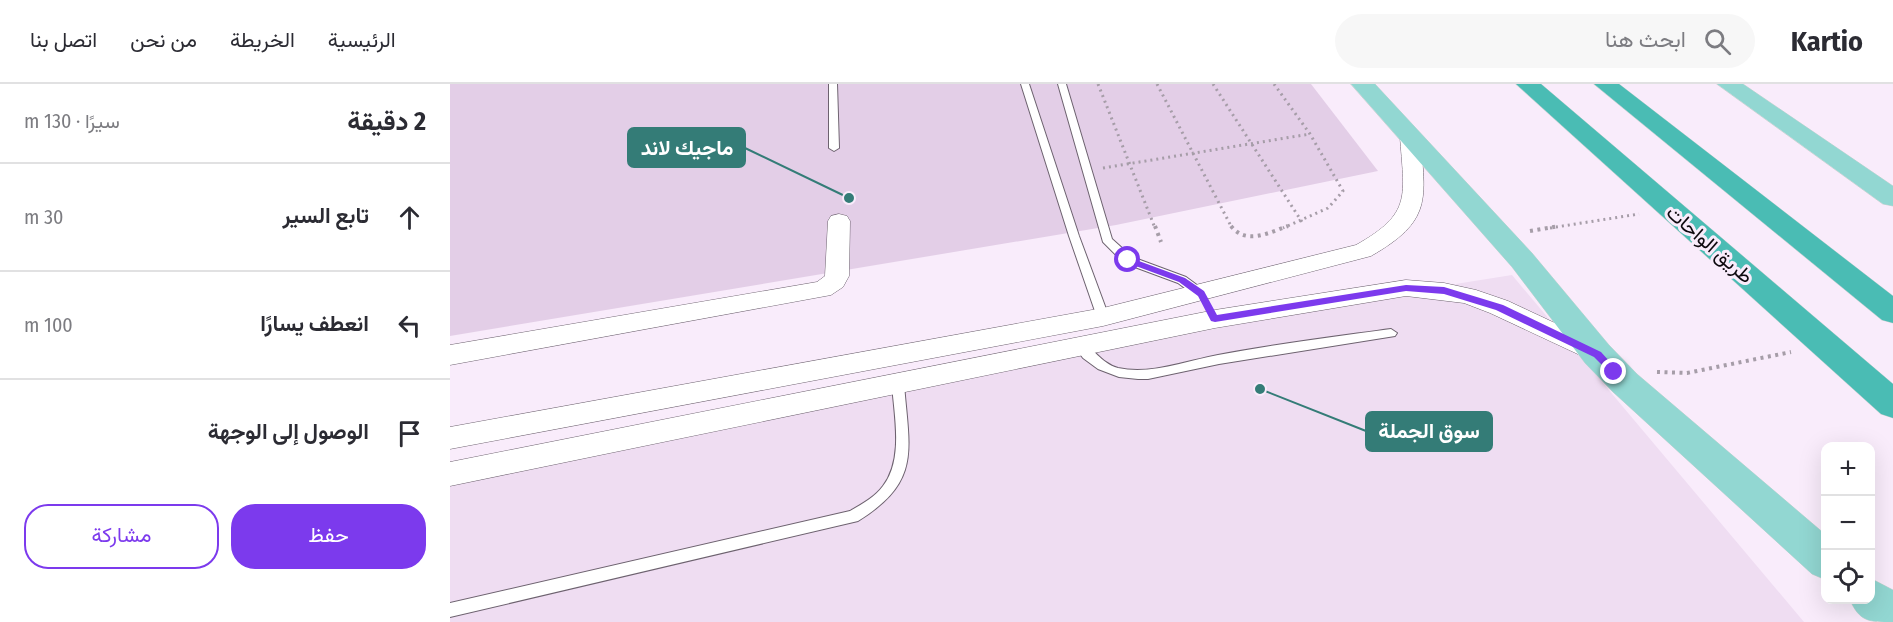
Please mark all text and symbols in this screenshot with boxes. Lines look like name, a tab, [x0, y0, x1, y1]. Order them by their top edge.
search box	[1335, 14, 1755, 68]
icon: search	[1701, 25, 1734, 58]
text: Kartio	[1791, 25, 1863, 58]
text: ابحث هنا	[1605, 26, 1686, 53]
text: اتصل بنا	[30, 27, 97, 53]
text: من نحن	[130, 27, 197, 53]
text: الخريطة	[230, 27, 295, 53]
text: الرئيسية	[328, 27, 396, 53]
text: 2 دقيقة	[347, 106, 426, 137]
text: سيرًا · 130 m	[24, 109, 120, 133]
callout: ماجيك لاند	[628, 128, 745, 167]
text: ماجيك لاند	[641, 135, 733, 161]
street label: طريق الواحات	[1661, 200, 1758, 289]
icon: ahead	[393, 201, 426, 234]
text: تابع السير	[282, 202, 369, 229]
text: 30 m	[24, 205, 64, 229]
route start	[1114, 246, 1140, 272]
icon: left	[393, 309, 426, 342]
text: انعطف يسارًا	[260, 310, 369, 337]
text: 100 m	[24, 313, 73, 337]
route end	[1600, 358, 1626, 384]
callout: سوق الجملة	[1366, 412, 1492, 451]
icon: arrive	[393, 417, 426, 450]
text: الوصول إلى الوجهة	[208, 418, 369, 445]
text: سوق الجملة	[1378, 418, 1480, 444]
map controls	[1821, 442, 1875, 604]
button: +	[1821, 442, 1875, 496]
button: −	[1821, 496, 1875, 550]
button: مشاركة	[24, 504, 219, 569]
button: حفظ	[231, 504, 426, 569]
button: locate	[1821, 550, 1875, 604]

